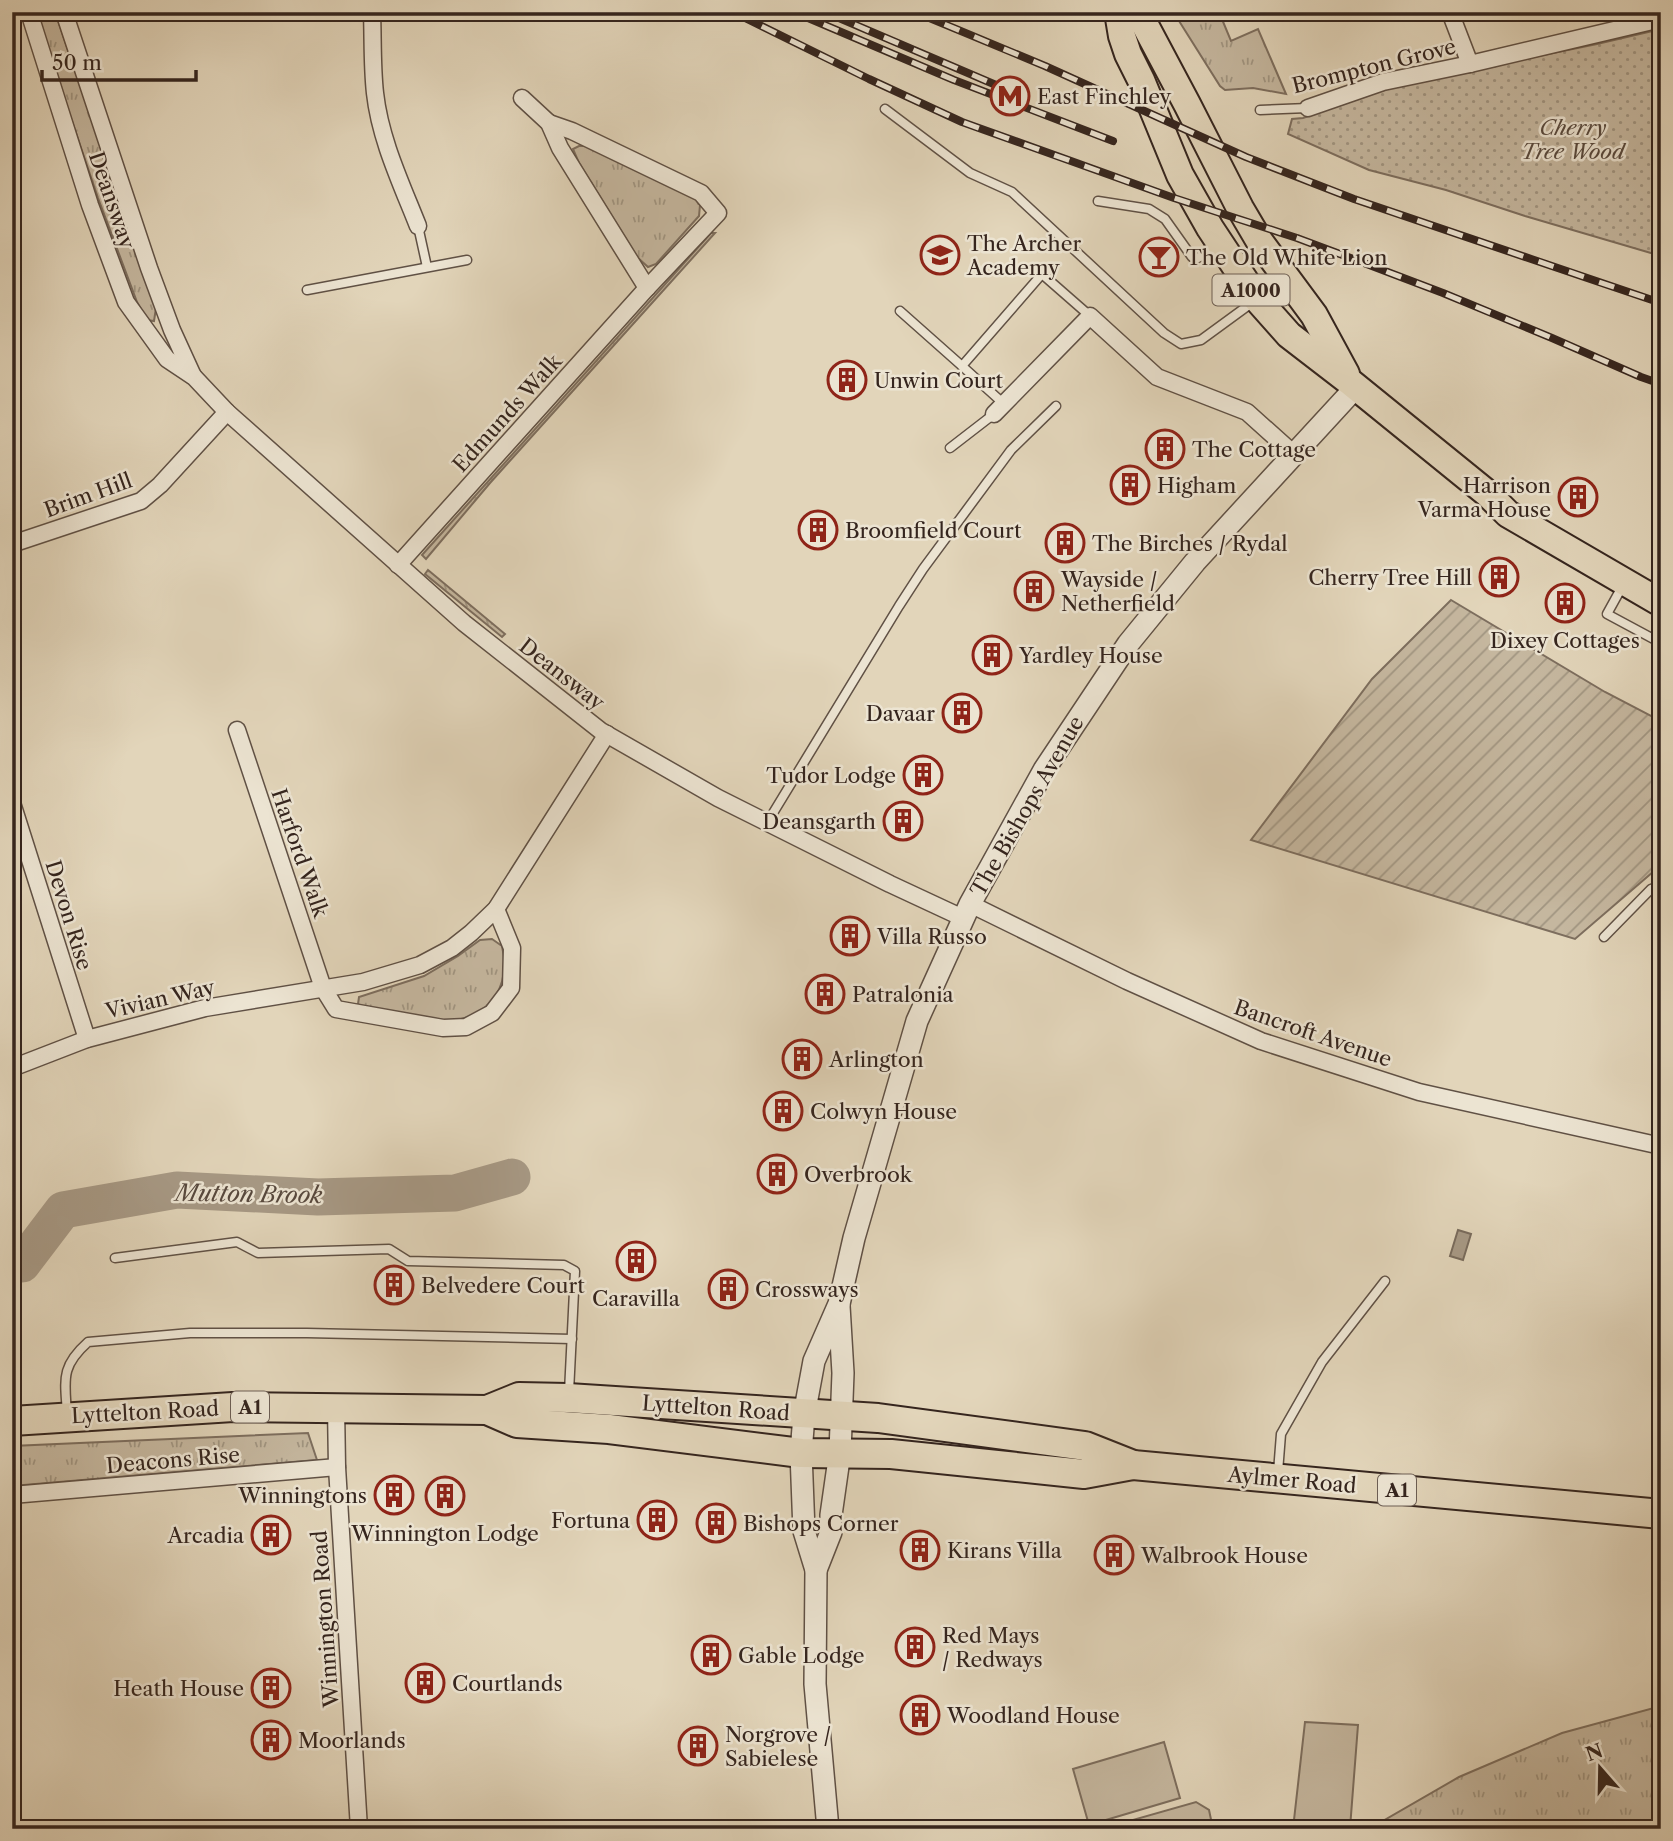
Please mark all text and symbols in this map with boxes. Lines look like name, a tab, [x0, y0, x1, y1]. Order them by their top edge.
street label: Brompton Grove	[1290, 34, 1458, 98]
scale bar	[42, 38, 196, 82]
text: 50 m	[52, 50, 102, 75]
metro station icon: East Finchley	[989, 75, 1031, 117]
place label: East Finchley	[1037, 84, 1171, 109]
park label: Cherry Tree Wood	[1522, 115, 1627, 164]
street label: Deansway	[84, 148, 140, 252]
place label: The Archer Academy	[966, 231, 1081, 280]
school or university icon: The Archer Academy	[919, 234, 961, 276]
bar icon: The Old White Lion	[1138, 236, 1180, 278]
place label: The Old White Lion	[1186, 245, 1387, 270]
road number: A1000	[1212, 274, 1290, 306]
street label: Edmunds Walk	[447, 348, 567, 477]
building icon: Unwin Court	[826, 359, 868, 401]
place label: Unwin Court	[874, 368, 1004, 393]
building icon: The Cottage	[1144, 428, 1186, 470]
place label: The Cottage	[1192, 437, 1316, 462]
building icon: Higham	[1109, 464, 1151, 506]
street label: Brim Hill	[41, 468, 135, 522]
place label: Higham	[1157, 473, 1237, 498]
place label: Harrison Varma House	[1417, 473, 1551, 522]
building icon: Harrison Varma House	[1557, 476, 1599, 518]
building icon: Broomfield Court	[797, 509, 839, 551]
place label: Broomfield Court	[845, 518, 1022, 543]
building icon: The Birches / Rydal	[1044, 522, 1086, 564]
place label: The Birches / Rydal	[1092, 531, 1288, 556]
building icon: Cherry Tree Hill	[1478, 556, 1520, 598]
place label: Cherry Tree Hill	[1308, 565, 1472, 590]
place label: Wayside / Netherfield	[1060, 567, 1175, 616]
building icon: Wayside / Netherfield	[1013, 570, 1055, 612]
building icon: Dixey Cottages	[1544, 582, 1586, 624]
place label: Dixey Cottages	[1490, 628, 1640, 653]
street label: Deansway	[514, 633, 610, 715]
building icon: Yardley House	[971, 634, 1013, 676]
place label: Yardley House	[1018, 643, 1163, 668]
building icon: Davaar	[941, 692, 983, 734]
place label: Davaar	[866, 701, 935, 726]
street label: The Bishops Avenue	[965, 711, 1089, 901]
building icon: Tudor Lodge	[902, 754, 944, 796]
place label: Tudor Lodge	[766, 763, 896, 788]
street label: Harford Walk	[266, 785, 334, 922]
building icon: Deansgarth	[882, 800, 924, 842]
place label: Deansgarth	[762, 809, 876, 834]
street label: Devon Rise	[40, 857, 98, 973]
building icon: Villa Russo	[829, 915, 871, 957]
place label: Villa Russo	[876, 924, 987, 949]
building icon: Patralonia	[804, 973, 846, 1015]
street label: Vivian Way	[102, 974, 217, 1024]
place label: Patralonia	[852, 982, 955, 1007]
street label: Bancroft Avenue	[1231, 994, 1395, 1072]
building icon: Arlington	[781, 1038, 823, 1080]
place label: Arlington	[828, 1047, 924, 1072]
building icon: Colwyn House	[762, 1090, 804, 1132]
place label: Colwyn House	[810, 1099, 957, 1124]
building icon: Overbrook	[756, 1153, 798, 1195]
place label: Overbrook	[804, 1162, 913, 1187]
water label: Mutton Brook	[172, 1179, 323, 1209]
building icon: Caravilla	[615, 1240, 657, 1282]
building icon: Belvedere Court	[373, 1264, 415, 1306]
building icon: Crossways	[707, 1268, 749, 1310]
place label: Belvedere Court	[421, 1273, 585, 1298]
place label: Crossways	[755, 1277, 859, 1302]
place label: Caravilla	[592, 1286, 681, 1311]
street label: Lyttelton Road	[641, 1390, 791, 1426]
road number: A1	[231, 1392, 269, 1422]
street label: Lyttelton Road	[70, 1396, 220, 1428]
street label: Deacons Rise	[105, 1442, 241, 1478]
street label: Aylmer Road	[1225, 1462, 1358, 1498]
building icon: Winningtons	[373, 1474, 415, 1516]
road number: A1	[1378, 1474, 1416, 1506]
building icon: Winnington Lodge	[424, 1475, 466, 1517]
place label: Winningtons	[237, 1483, 367, 1508]
building icon: Fortuna	[636, 1499, 678, 1541]
building icon: Bishops Corner	[695, 1502, 737, 1544]
place label: Fortuna	[551, 1508, 631, 1533]
place label: Bishops Corner	[743, 1511, 899, 1536]
building icon: Arcadia	[250, 1514, 292, 1556]
place label: Winnington Lodge	[350, 1521, 539, 1546]
place label: Arcadia	[167, 1523, 245, 1548]
building icon: Kirans Villa	[899, 1529, 941, 1571]
street label: Winnington Road	[306, 1530, 344, 1709]
building icon: Walbrook House	[1093, 1534, 1135, 1576]
place label: Kirans Villa	[947, 1538, 1063, 1563]
place label: Walbrook House	[1140, 1543, 1308, 1568]
place label: Red Mays / Redways	[942, 1623, 1043, 1672]
building icon: Red Mays / Redways	[894, 1626, 936, 1668]
building icon: Gable Lodge	[690, 1634, 732, 1676]
place label: Gable Lodge	[738, 1643, 864, 1668]
building icon: Courtlands	[404, 1662, 446, 1704]
building icon: Heath House	[250, 1667, 292, 1709]
place label: Courtlands	[452, 1671, 563, 1696]
place label: Heath House	[113, 1676, 244, 1701]
building icon: Woodland House	[899, 1694, 941, 1736]
place label: Woodland House	[946, 1703, 1120, 1728]
building icon: Moorlands	[250, 1719, 292, 1761]
place label: Norgrove / Sabielese	[725, 1722, 831, 1771]
building icon: Norgrove / Sabielese	[677, 1725, 719, 1767]
place label: Moorlands	[298, 1728, 406, 1753]
north arrow	[1564, 1732, 1634, 1802]
text: N	[1583, 1739, 1606, 1766]

